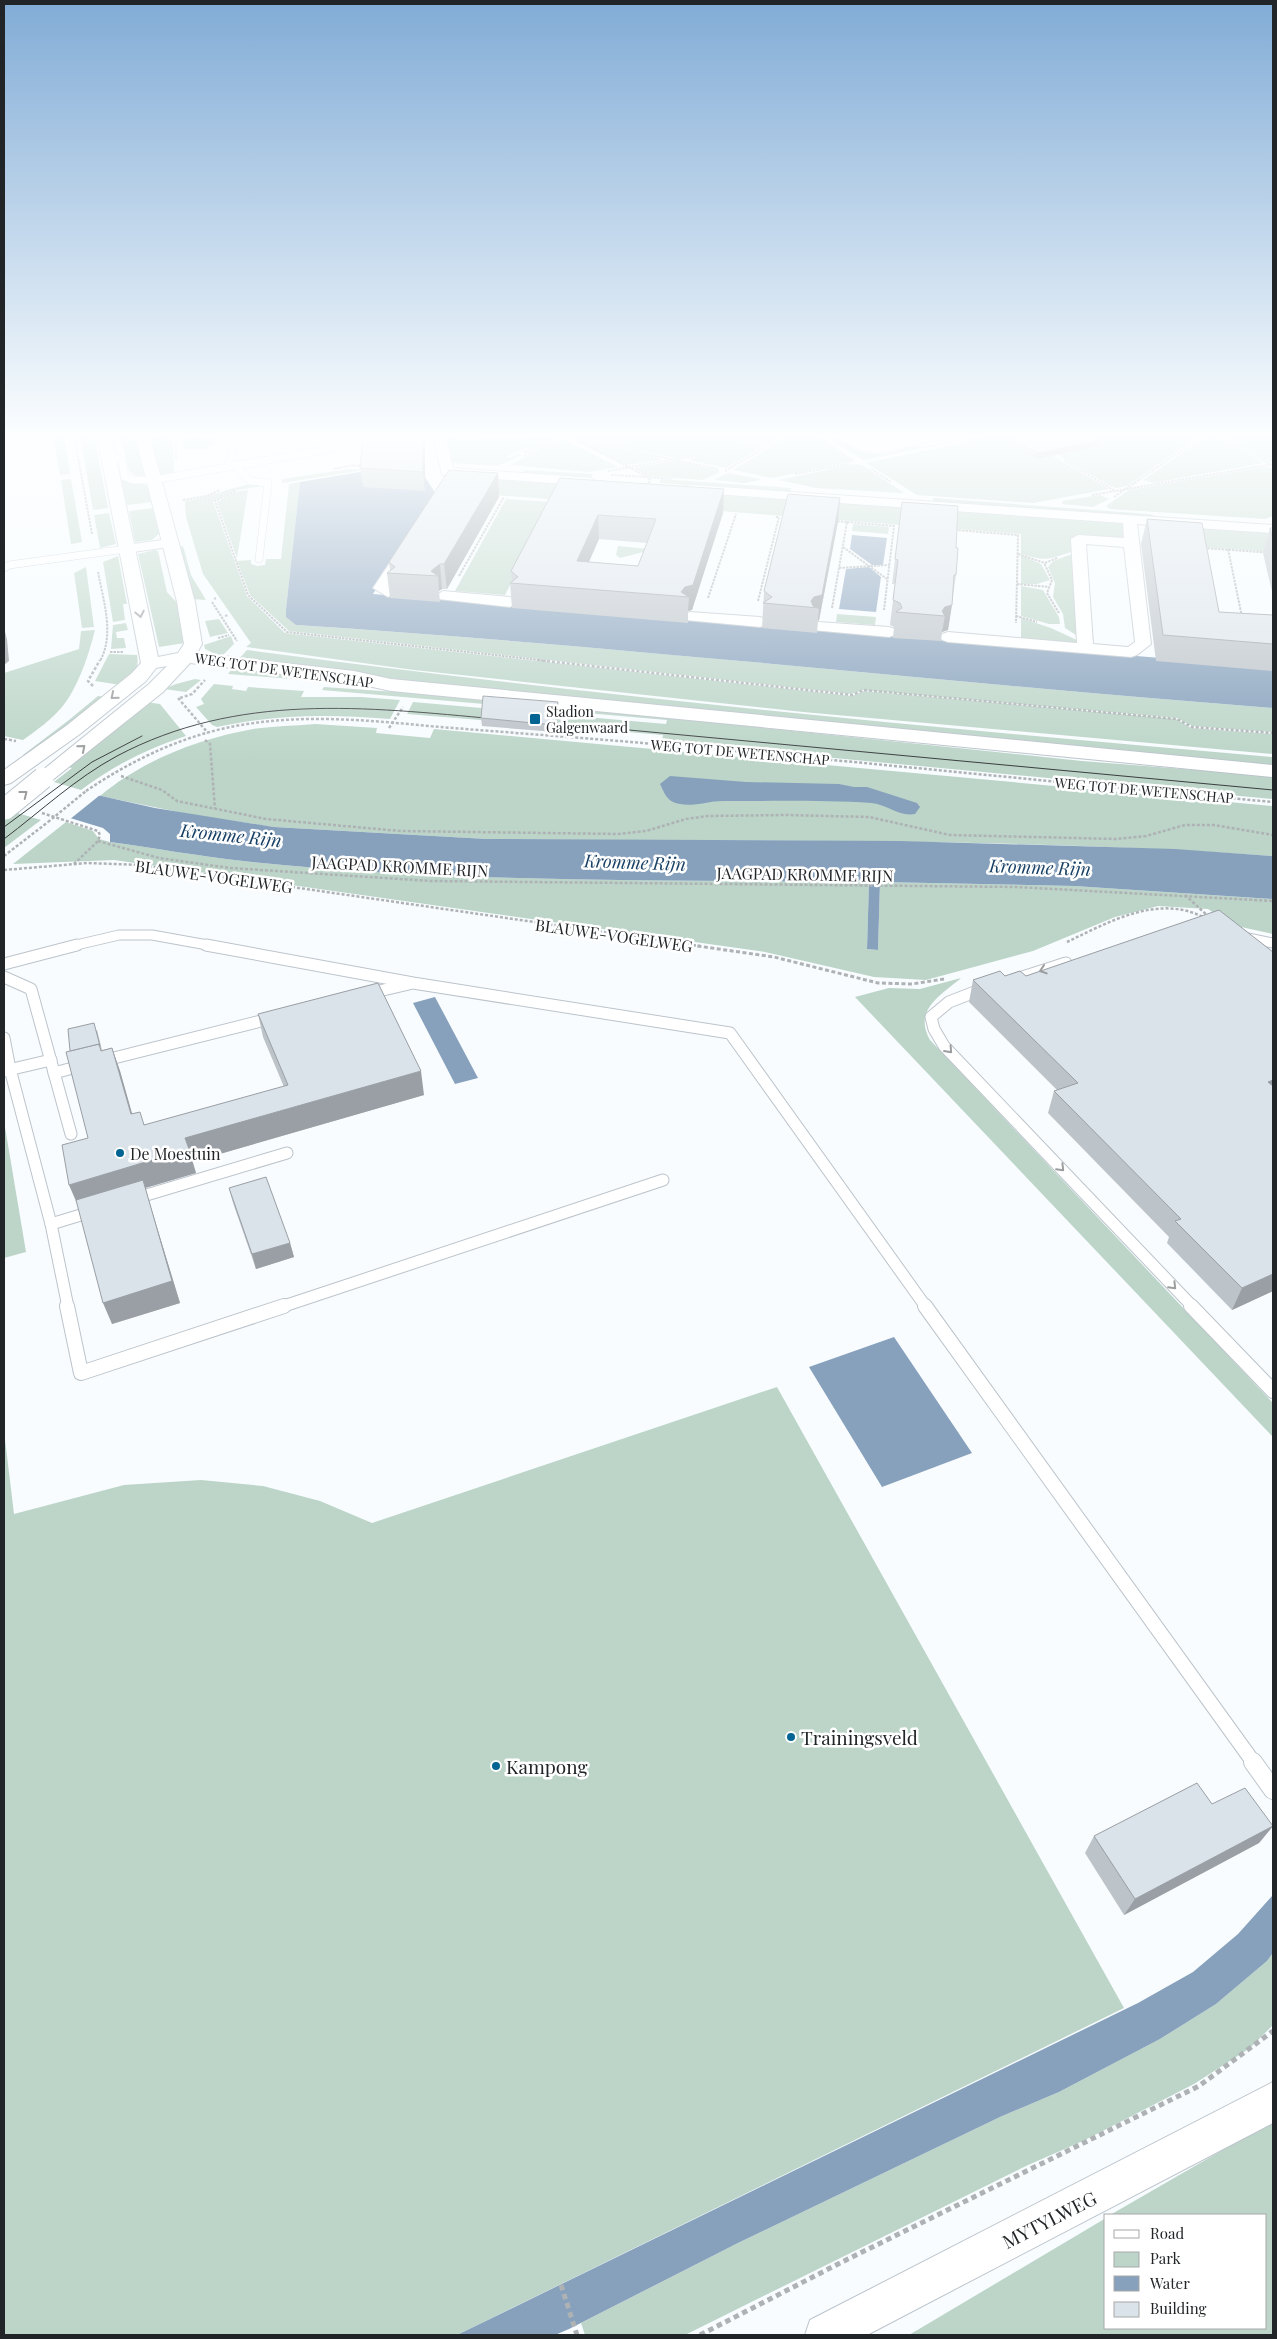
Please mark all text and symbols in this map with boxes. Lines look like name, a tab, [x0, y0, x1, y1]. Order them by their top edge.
one-way arrow	[134, 609, 145, 618]
street label: WEG TOT DE WETENSCHAP	[193, 648, 374, 692]
one-way arrow	[110, 691, 119, 700]
place label: Stadion Galgenwaard	[546, 702, 628, 737]
marker: Stadion Galgenwaard	[528, 712, 542, 726]
street label: WEG TOT DE WETENSCHAP	[649, 735, 830, 769]
one-way arrow	[76, 745, 85, 754]
street label: WEG TOT DE WETENSCHAP	[1053, 773, 1234, 807]
one-way arrow	[18, 791, 27, 799]
water label: Kromme Rijn	[178, 818, 283, 852]
water label: Kromme Rijn	[583, 848, 686, 876]
street label: JAAGPAD KROMME RIJN	[310, 851, 489, 881]
water label: Kromme Rijn	[988, 853, 1091, 881]
street label: BLAUWE-VOGELWEG	[134, 855, 294, 897]
street label: JAAGPAD KROMME RIJN	[715, 862, 894, 886]
street label: BLAUWE-VOGELWEG	[534, 914, 694, 956]
one-way arrow	[1039, 964, 1048, 974]
one-way arrow	[943, 1045, 952, 1054]
place label: De Moestuin	[130, 1143, 221, 1164]
marker: De Moestuin	[114, 1147, 126, 1159]
one-way arrow	[1055, 1162, 1064, 1171]
one-way arrow	[1167, 1280, 1176, 1289]
place label: Trainingsveld	[801, 1724, 918, 1750]
marker: Trainingsveld	[785, 1731, 797, 1743]
place label: Kampong	[506, 1753, 587, 1779]
marker: Kampong	[490, 1760, 502, 1772]
street label: MYTYLWEG	[997, 2184, 1101, 2254]
legend	[1104, 2214, 1267, 2329]
text: Road	[1150, 2223, 1184, 2243]
text: Park	[1150, 2248, 1182, 2268]
text: Water	[1149, 2273, 1190, 2293]
text: Building	[1150, 2298, 1207, 2318]

